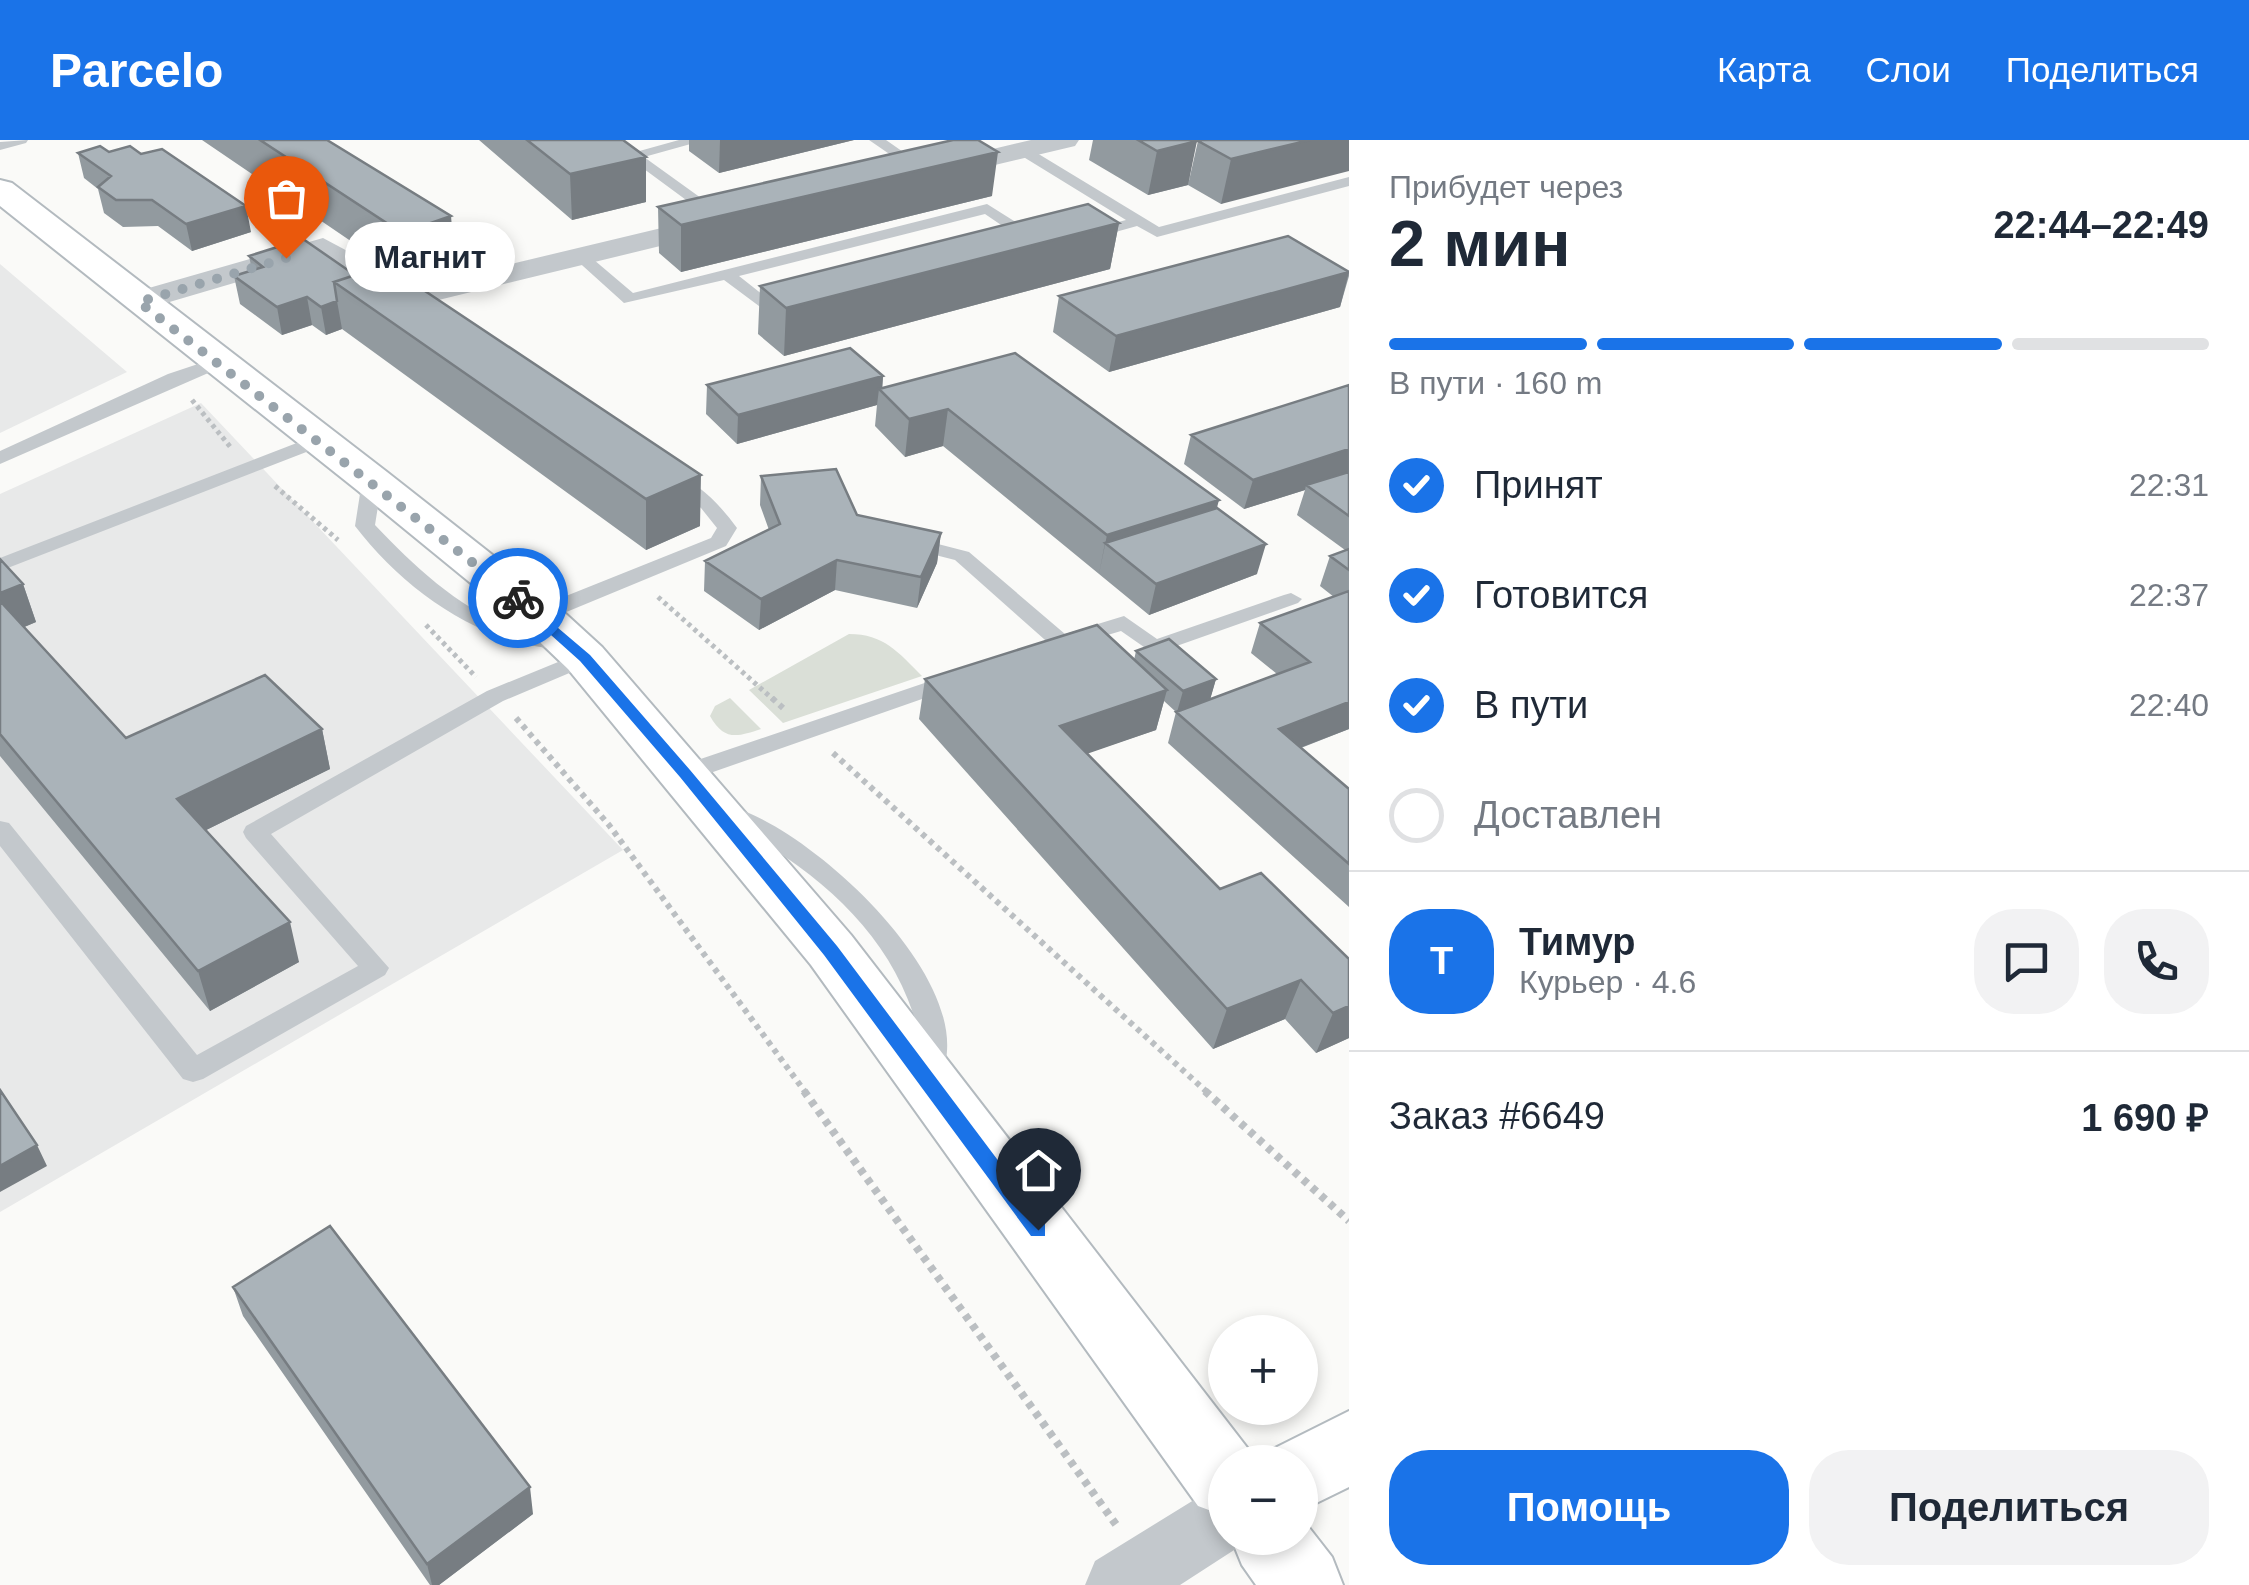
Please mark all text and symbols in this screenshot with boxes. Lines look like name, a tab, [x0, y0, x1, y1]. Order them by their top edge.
text: Parcelo	[50, 44, 223, 97]
text: Карта	[1717, 50, 1811, 89]
text: Слои	[1866, 50, 1951, 89]
text: Поделиться	[2006, 50, 2199, 89]
pin	[244, 156, 329, 259]
text: Прибудет через	[1389, 169, 1623, 205]
icon: bag	[259, 171, 314, 226]
text: 22:44–22:49	[1993, 204, 2209, 246]
text: 2 мин	[1389, 207, 1571, 280]
callout: Магнит	[346, 223, 516, 293]
text: Магнит	[374, 239, 486, 275]
text: В пути · 160 m	[1389, 365, 1602, 401]
icon: check	[1389, 458, 1444, 513]
text: Принят	[1474, 464, 1603, 506]
text: 22:31	[2129, 467, 2209, 503]
courier	[468, 548, 568, 648]
icon: check	[1389, 568, 1444, 623]
icon: bike	[491, 571, 546, 626]
text: Готовится	[1474, 574, 1648, 616]
text: 22:37	[2129, 577, 2209, 613]
icon: check	[1389, 678, 1444, 733]
text: В пути	[1474, 684, 1588, 726]
text: 22:40	[2129, 687, 2209, 723]
text: Доставлен	[1474, 794, 1662, 836]
button: chat	[1974, 909, 2079, 1014]
button: phone	[2104, 909, 2209, 1014]
text: Тимур	[1519, 921, 1636, 963]
text: Т	[1430, 940, 1453, 982]
text: Курьер · 4.6	[1519, 964, 1696, 1000]
text: Заказ #6649	[1389, 1095, 1605, 1137]
text: 1 690 ₽	[2081, 1097, 2209, 1139]
pin	[996, 1128, 1081, 1231]
icon: home	[1011, 1143, 1066, 1198]
map controls	[1208, 1315, 1318, 1555]
button: +	[1208, 1315, 1318, 1425]
button: −	[1208, 1445, 1318, 1555]
button: Помощь	[1389, 1450, 1789, 1565]
button: Поделиться	[1809, 1450, 2209, 1565]

